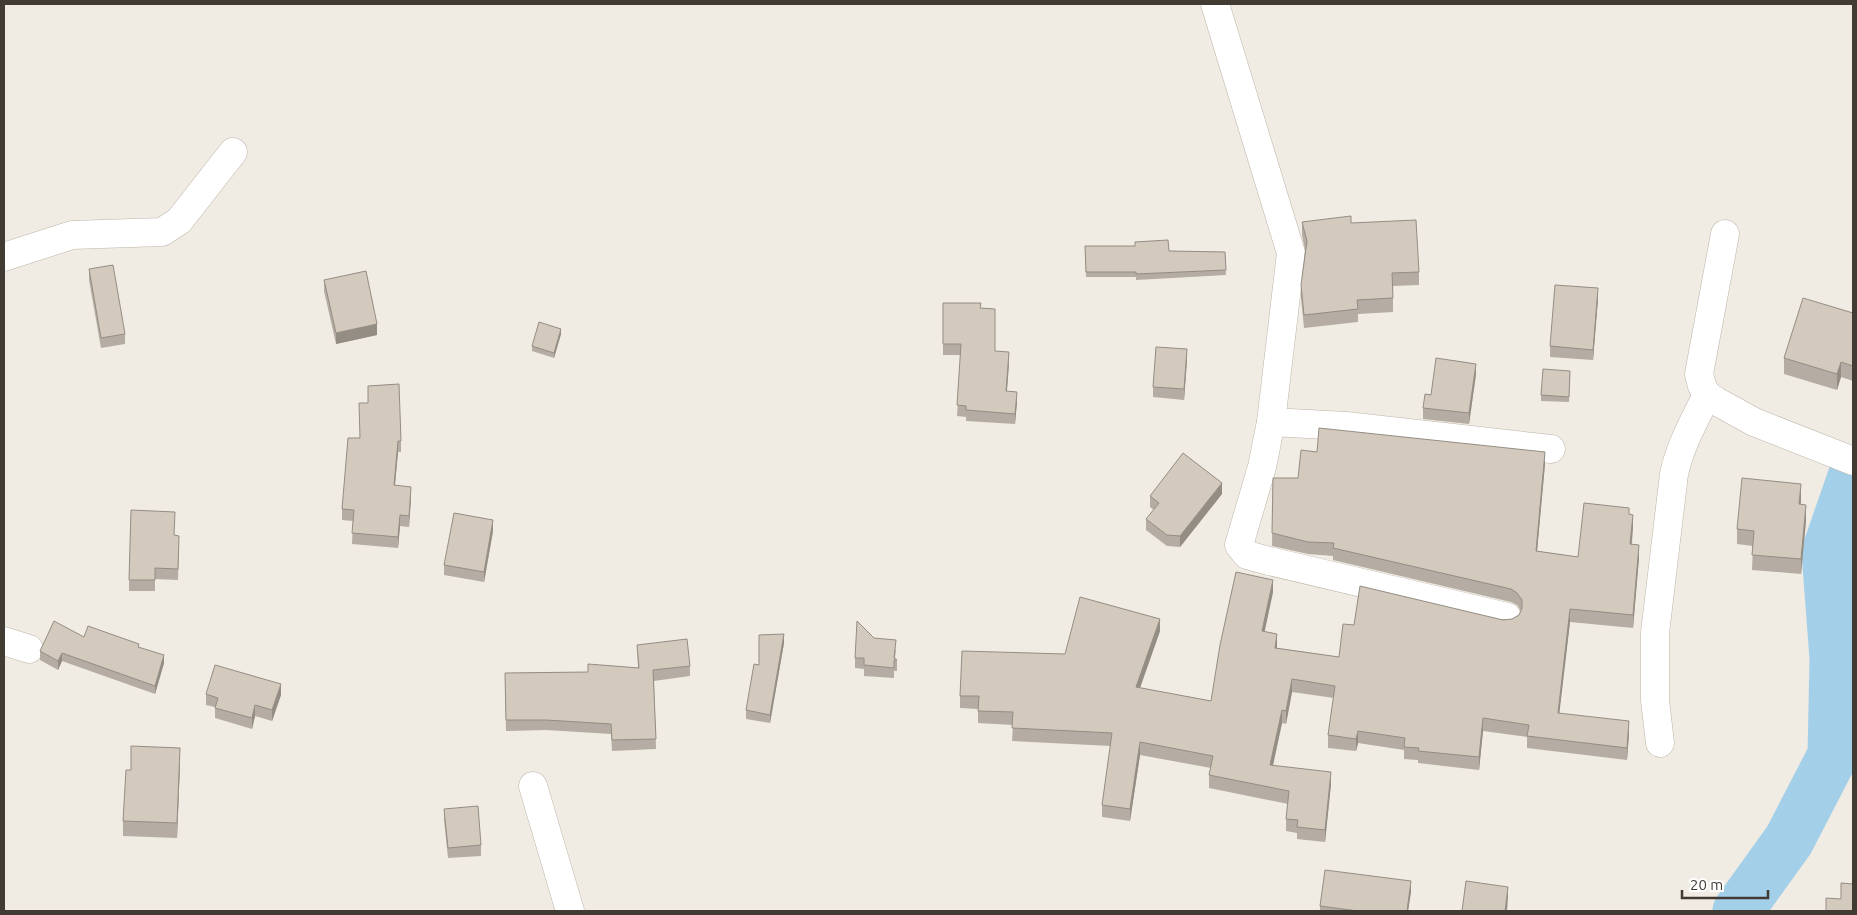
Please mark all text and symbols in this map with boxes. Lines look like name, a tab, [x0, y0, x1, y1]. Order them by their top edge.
scale bar	[1682, 868, 1768, 900]
text: 20 m	[1690, 876, 1723, 893]

